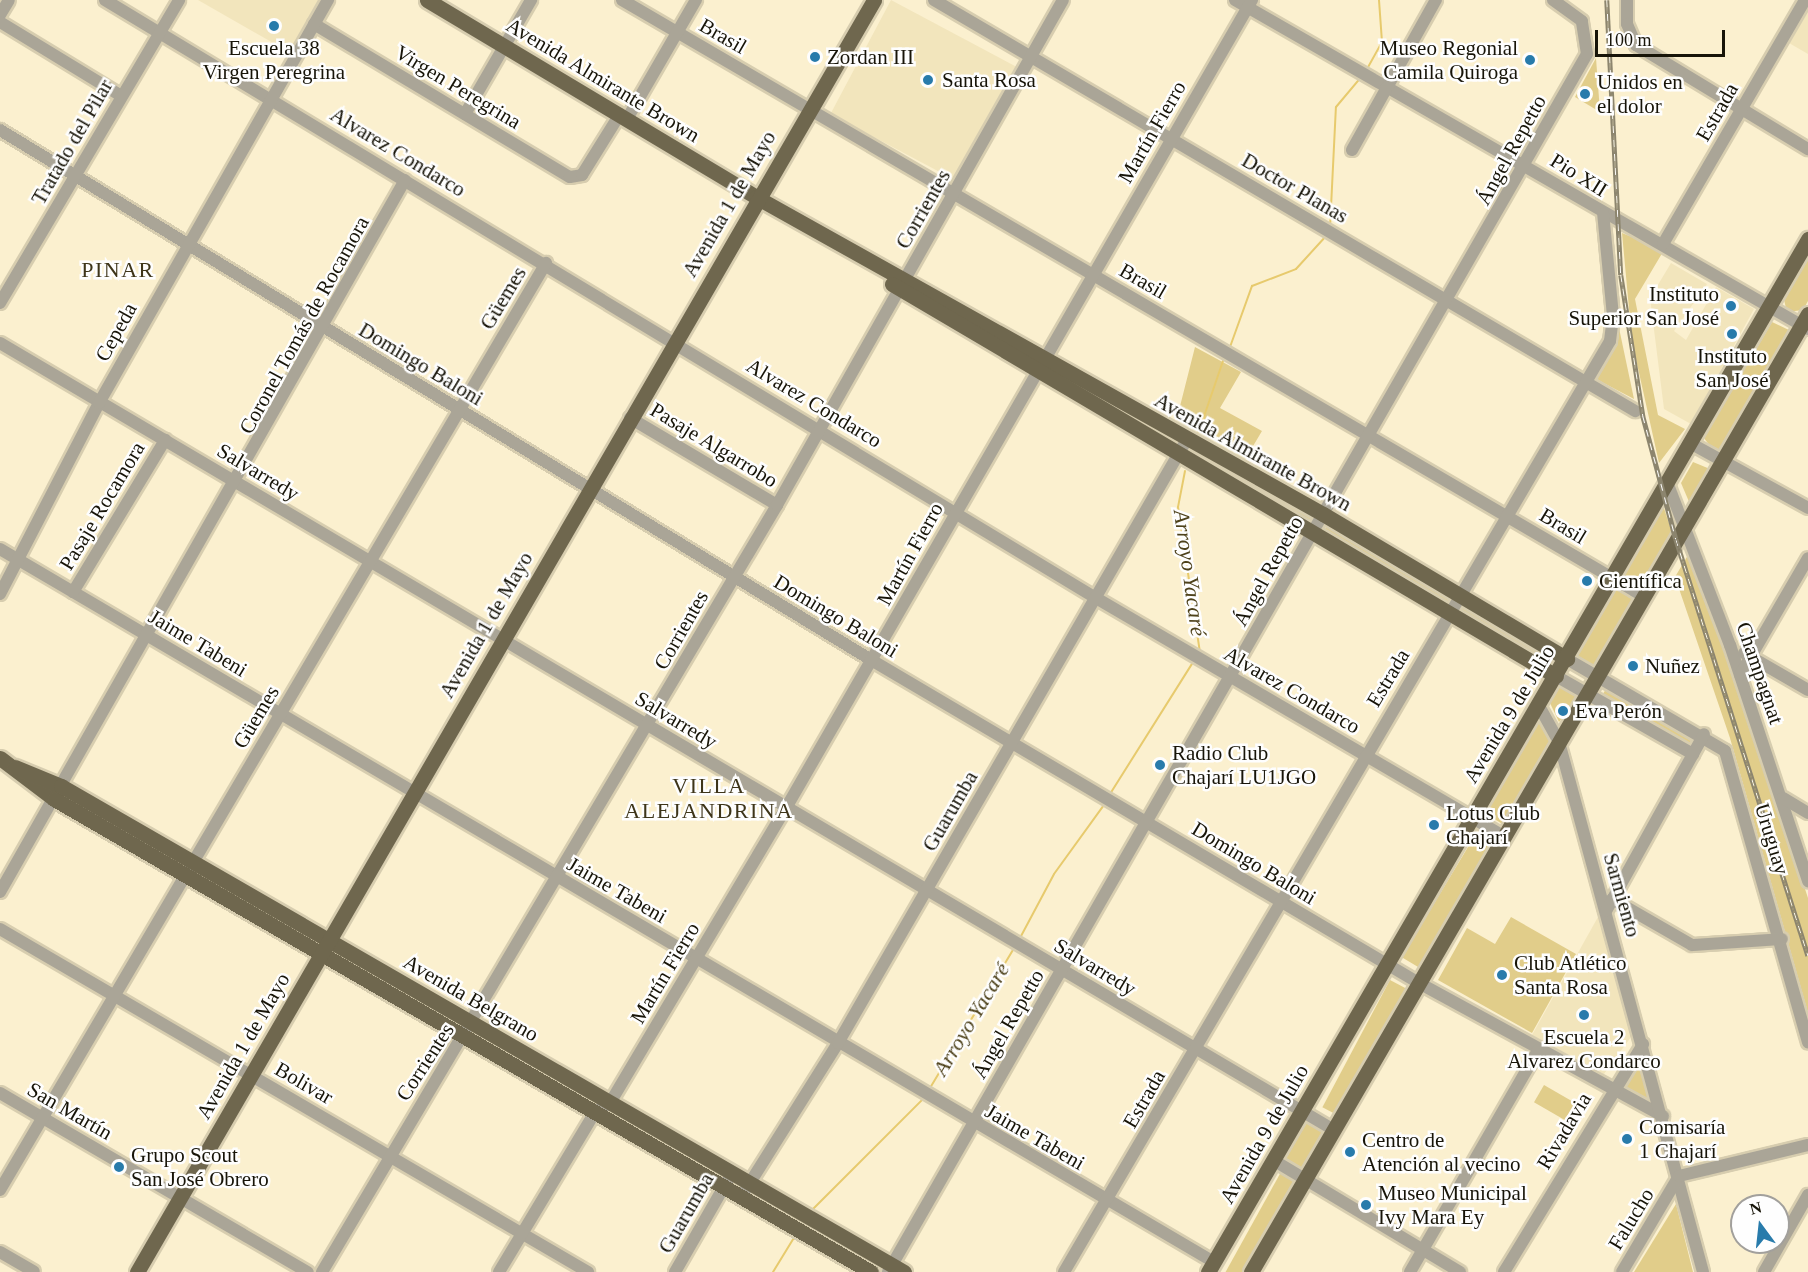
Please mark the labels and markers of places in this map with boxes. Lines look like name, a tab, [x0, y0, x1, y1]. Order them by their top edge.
marker: Escuela 38 Virgen Peregrina	[267, 19, 281, 33]
place label: Escuela 38 Virgen Peregrina	[203, 35, 345, 85]
place label: Museo Regonial Camila Quiroga	[1380, 35, 1518, 85]
place label: Zordan III	[827, 44, 914, 70]
marker: Zordan III	[808, 50, 822, 64]
marker: Museo Regonial Camila Quiroga	[1523, 53, 1537, 67]
place label: Santa Rosa	[942, 67, 1036, 93]
place label: Unidos en el dolor	[1597, 69, 1683, 119]
marker: Santa Rosa	[919, 71, 937, 89]
marker: Unidos en el dolor	[1578, 87, 1592, 101]
place label: Instituto Superior San José	[1569, 281, 1719, 331]
marker: Instituto Superior San José	[1724, 299, 1738, 313]
marker: Instituto San José	[1725, 327, 1739, 341]
place label: Instituto San José	[1696, 343, 1768, 393]
place label: Científica	[1599, 568, 1682, 594]
marker: Científica	[1580, 574, 1594, 588]
place label: Nuñez	[1645, 653, 1700, 679]
marker: Nuñez	[1626, 659, 1640, 673]
place label: Eva Perón	[1575, 698, 1662, 724]
marker: Eva Perón	[1556, 704, 1570, 718]
place label: Radio Club Chajarí LU1JGO	[1172, 740, 1316, 790]
marker: Radio Club Chajarí LU1JGO	[1153, 758, 1167, 772]
place label: Lotus Club Chajarí	[1446, 800, 1540, 850]
marker: Lotus Club Chajarí	[1427, 818, 1441, 832]
place label: Club Atlético Santa Rosa	[1514, 950, 1628, 1000]
marker: Club Atlético Santa Rosa	[1495, 968, 1509, 982]
marker: Escuela 2 Alvarez Condarco	[1577, 1008, 1591, 1022]
place label: Escuela 2 Alvarez Condarco	[1507, 1024, 1661, 1074]
place label: Comisaría 1 Chajarí	[1639, 1114, 1725, 1164]
place label: Centro de Atención al vecino	[1362, 1127, 1521, 1177]
marker: Comisaría 1 Chajarí	[1620, 1132, 1634, 1146]
place label: Grupo Scout San José Obrero	[131, 1142, 269, 1192]
marker: Centro de Atención al vecino	[1343, 1145, 1357, 1159]
marker: Grupo Scout San José Obrero	[112, 1160, 126, 1174]
place label: Museo Municipal Ivy Mara Ey	[1378, 1180, 1527, 1230]
marker: Museo Municipal Ivy Mara Ey	[1359, 1198, 1373, 1212]

